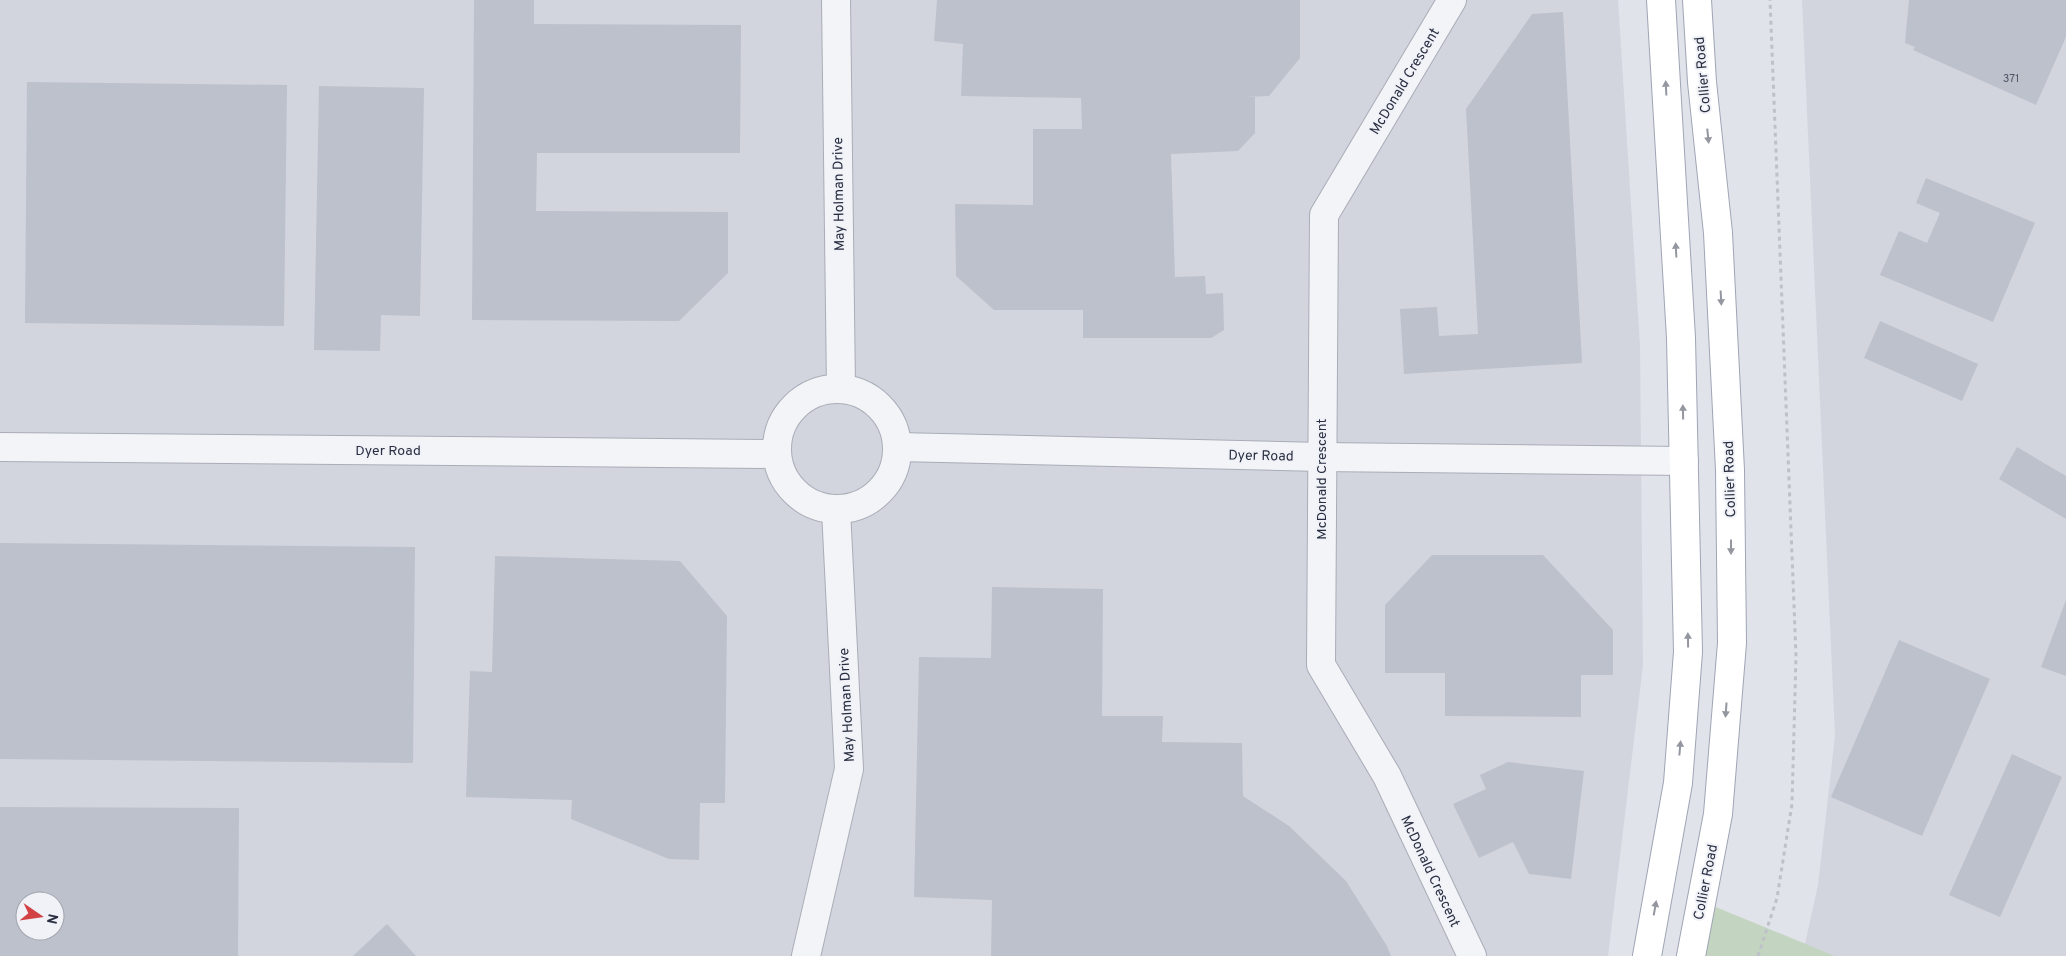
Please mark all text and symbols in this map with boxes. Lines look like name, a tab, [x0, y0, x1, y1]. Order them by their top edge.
street label: McDonald Crescent	[1367, 25, 1444, 138]
street label: Collier Road	[1692, 36, 1715, 114]
house number: 371	[2003, 72, 2019, 86]
one-way arrow	[1662, 80, 1670, 96]
one-way arrow	[1704, 128, 1712, 144]
street label: May Holman Drive	[830, 137, 849, 251]
one-way arrow	[1672, 242, 1680, 258]
one-way arrow	[1718, 290, 1726, 306]
one-way arrow	[1679, 404, 1687, 420]
street label: McDonald Crescent	[1314, 418, 1331, 540]
street label: Collier Road	[1721, 440, 1740, 518]
street label: Dyer Road	[355, 443, 421, 460]
street label: Dyer Road	[1228, 447, 1294, 466]
one-way arrow	[1727, 540, 1735, 556]
one-way arrow	[1684, 632, 1692, 648]
street label: May Holman Drive	[836, 648, 859, 762]
one-way arrow	[1722, 702, 1730, 718]
one-way arrow	[1677, 739, 1685, 755]
street label: McDonald Crescent	[1396, 813, 1463, 930]
street label: Collier Road	[1691, 843, 1722, 922]
north arrow	[15, 891, 65, 941]
one-way arrow	[1652, 900, 1660, 916]
text: N	[42, 912, 61, 925]

